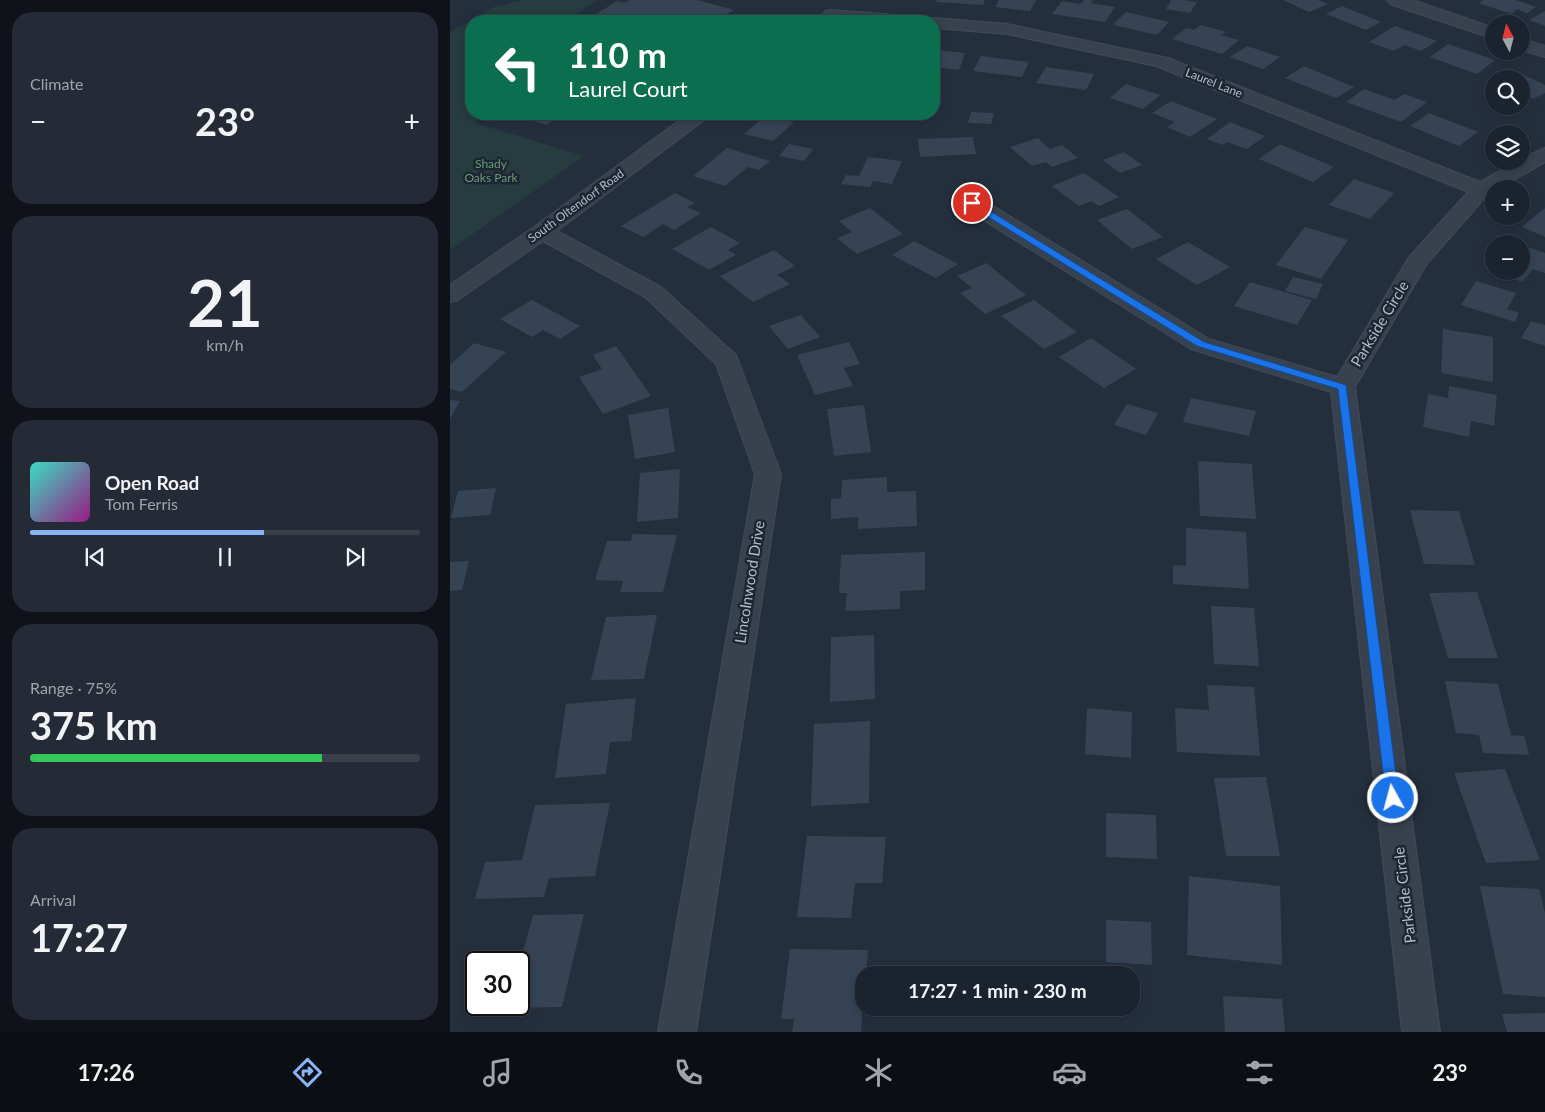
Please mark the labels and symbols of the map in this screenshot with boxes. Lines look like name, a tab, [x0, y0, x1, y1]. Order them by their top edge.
north arrow	[1485, 15, 1530, 60]
street label: Laurel Lane	[1183, 64, 1245, 101]
park label: Shady Oaks Park	[464, 156, 519, 185]
street label: South Oltendorf Road	[525, 166, 627, 246]
pin	[951, 182, 993, 224]
street label: Parkside Circle	[1346, 277, 1412, 370]
street label: Lincolnwood Drive	[730, 519, 768, 644]
position arrow	[1366, 771, 1418, 823]
street label: Parkside Circle	[1389, 846, 1419, 944]
speed limit sign: 30	[465, 951, 530, 1016]

